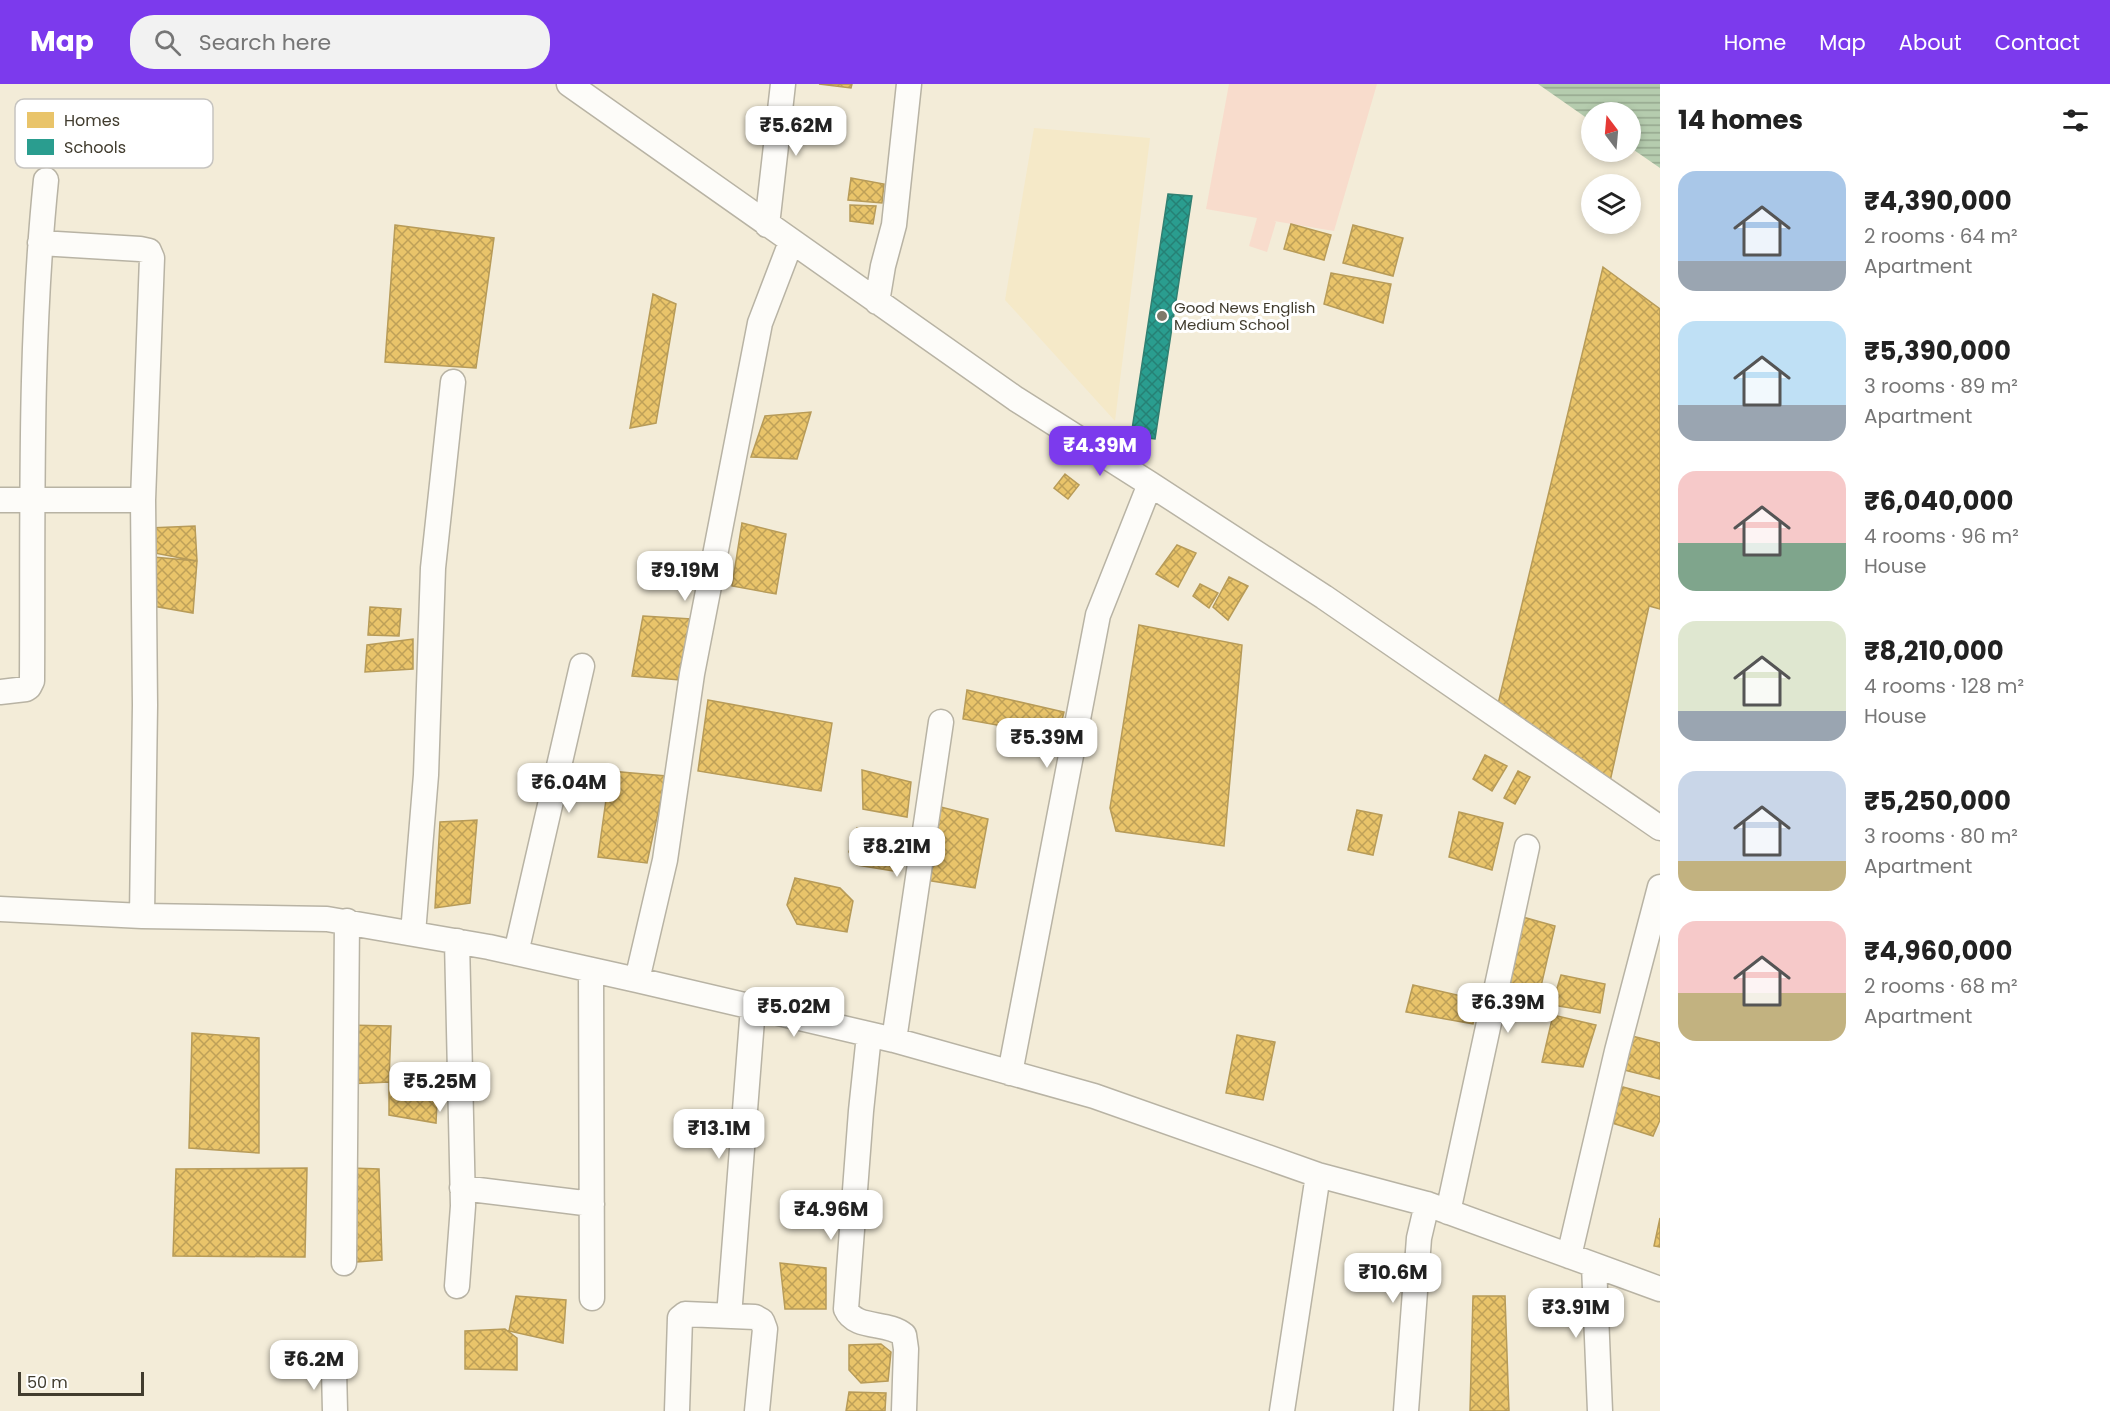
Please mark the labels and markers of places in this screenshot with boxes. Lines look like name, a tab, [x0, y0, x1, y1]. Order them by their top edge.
pin: ₹5.62M	[747, 106, 845, 157]
place label: Good News English Medium School	[1174, 297, 1315, 335]
marker: Good News English Medium School	[1155, 309, 1169, 323]
pin: ₹4.39M	[1051, 426, 1149, 477]
pin: ₹9.19M	[636, 551, 734, 602]
pin: ₹5.39M	[998, 718, 1096, 769]
pin: ₹6.04M	[520, 763, 618, 814]
pin: ₹8.21M	[848, 827, 946, 878]
pin: ₹6.39M	[1459, 983, 1557, 1034]
pin: ₹5.02M	[745, 987, 843, 1038]
pin: ₹5.25M	[391, 1062, 489, 1113]
pin: ₹13.1M	[670, 1109, 768, 1160]
pin: ₹4.96M	[782, 1190, 880, 1241]
pin: ₹10.6M	[1344, 1253, 1442, 1304]
pin: ₹3.91M	[1527, 1288, 1625, 1339]
pin: ₹6.2M	[272, 1340, 356, 1391]

